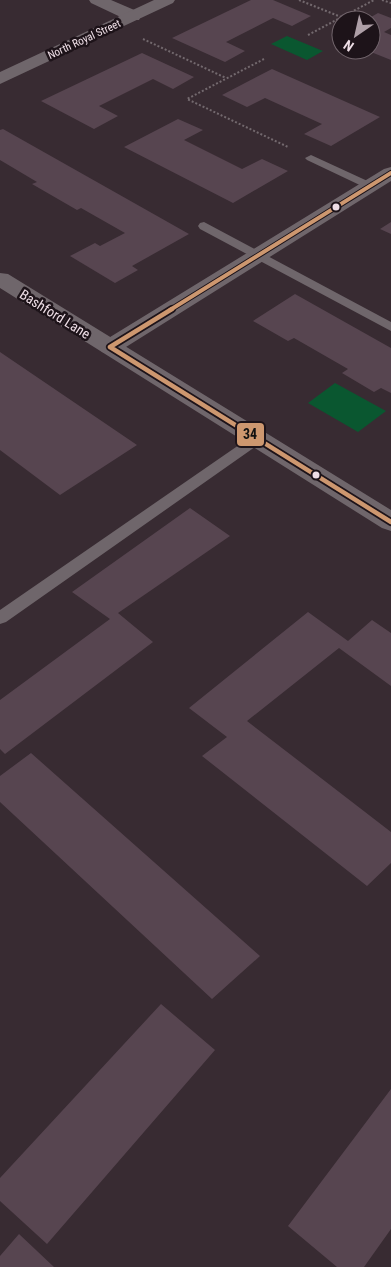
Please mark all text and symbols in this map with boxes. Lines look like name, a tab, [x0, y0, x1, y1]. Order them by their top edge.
north arrow	[331, 10, 381, 60]
street label: North Royal Street	[46, 17, 123, 62]
text: N	[341, 37, 357, 55]
unlabelled marker	[331, 202, 341, 212]
street label: Bashford Lane	[17, 286, 94, 342]
line badge: 34	[236, 422, 265, 447]
text: 34	[243, 426, 257, 442]
unlabelled marker	[311, 470, 321, 480]

